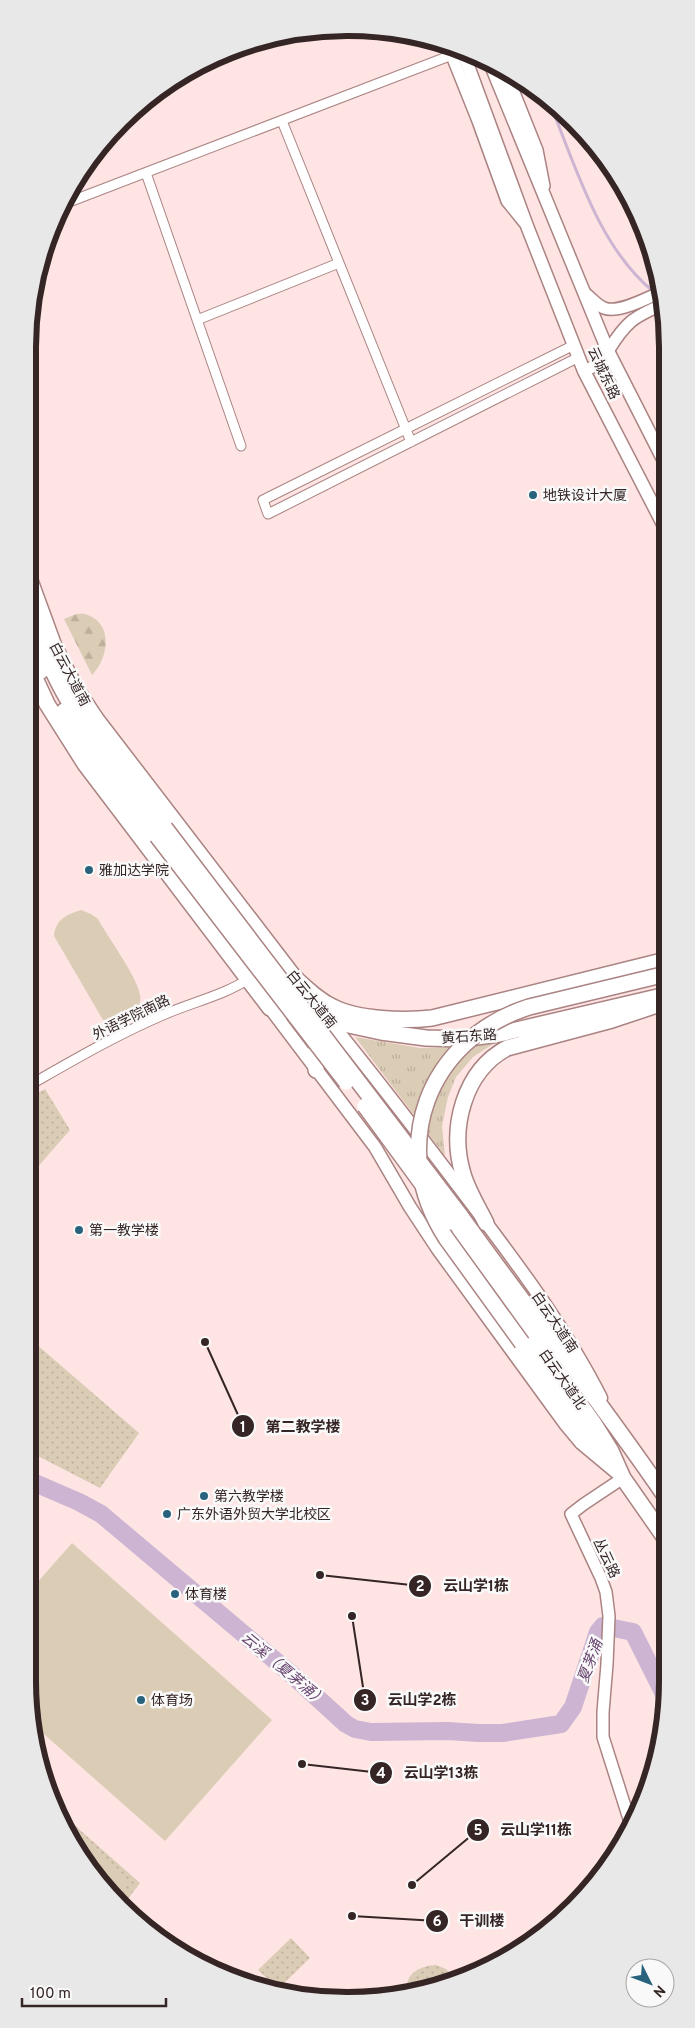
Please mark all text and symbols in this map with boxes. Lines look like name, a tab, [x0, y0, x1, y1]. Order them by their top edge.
street label: 云城东路	[583, 345, 622, 403]
place label: 地铁设计大厦	[543, 488, 627, 505]
marker: 地铁设计大厦	[527, 489, 539, 501]
street label: 白云大道南	[45, 640, 93, 710]
place label: 雅加达学院	[99, 863, 169, 880]
marker: 雅加达学院	[83, 864, 95, 876]
street label: 白云大道南	[282, 967, 339, 1032]
street label: 外语学院南路	[90, 991, 173, 1044]
street label: 黄石东路	[441, 1027, 498, 1048]
place label: 第一教学楼	[89, 1222, 159, 1240]
marker: 第一教学楼	[73, 1224, 85, 1236]
street label: 白云大道南	[527, 1289, 580, 1357]
street label: 白云大道北	[535, 1346, 590, 1413]
callout: 第二教学楼	[230, 1411, 350, 1441]
text: 第二教学楼	[265, 1418, 341, 1438]
text: 1	[240, 1419, 246, 1438]
place label: 第六教学楼	[214, 1488, 284, 1506]
marker: 第六教学楼	[198, 1490, 210, 1502]
place label: 广东外语外贸大学北校区	[177, 1506, 331, 1524]
marker: 广东外语外贸大学北校区	[161, 1508, 173, 1520]
street label: 丛云路	[589, 1536, 623, 1581]
callout: 云山学1栋	[408, 1571, 519, 1601]
text: 云山学1栋	[443, 1577, 509, 1597]
text: 2	[415, 1578, 425, 1597]
place label: 体育楼	[185, 1587, 227, 1604]
marker: 体育楼	[169, 1588, 181, 1600]
water label: 云溪（夏茅涌）	[237, 1629, 329, 1711]
water label: 夏茅涌	[575, 1635, 609, 1686]
callout: 云山学2栋	[353, 1685, 467, 1715]
text: 云山学2栋	[387, 1691, 457, 1711]
text: 3	[361, 1692, 370, 1711]
place label: 体育场	[151, 1693, 193, 1710]
marker: 体育场	[135, 1694, 147, 1706]
callout: 云山学13栋	[368, 1758, 488, 1788]
text: 云山学13栋	[404, 1764, 479, 1784]
text: 4	[376, 1765, 386, 1784]
callout: 云山学11栋	[465, 1815, 582, 1845]
text: 云山学11栋	[500, 1821, 572, 1841]
text: 5	[473, 1822, 483, 1841]
callout: 干训楼	[425, 1906, 515, 1936]
text: 6	[432, 1913, 442, 1932]
text: 干训楼	[459, 1913, 505, 1932]
north arrow	[625, 1958, 675, 2008]
scale bar	[22, 1976, 166, 2008]
text: N	[649, 1981, 668, 2000]
text: 100 m	[30, 1985, 71, 2004]

